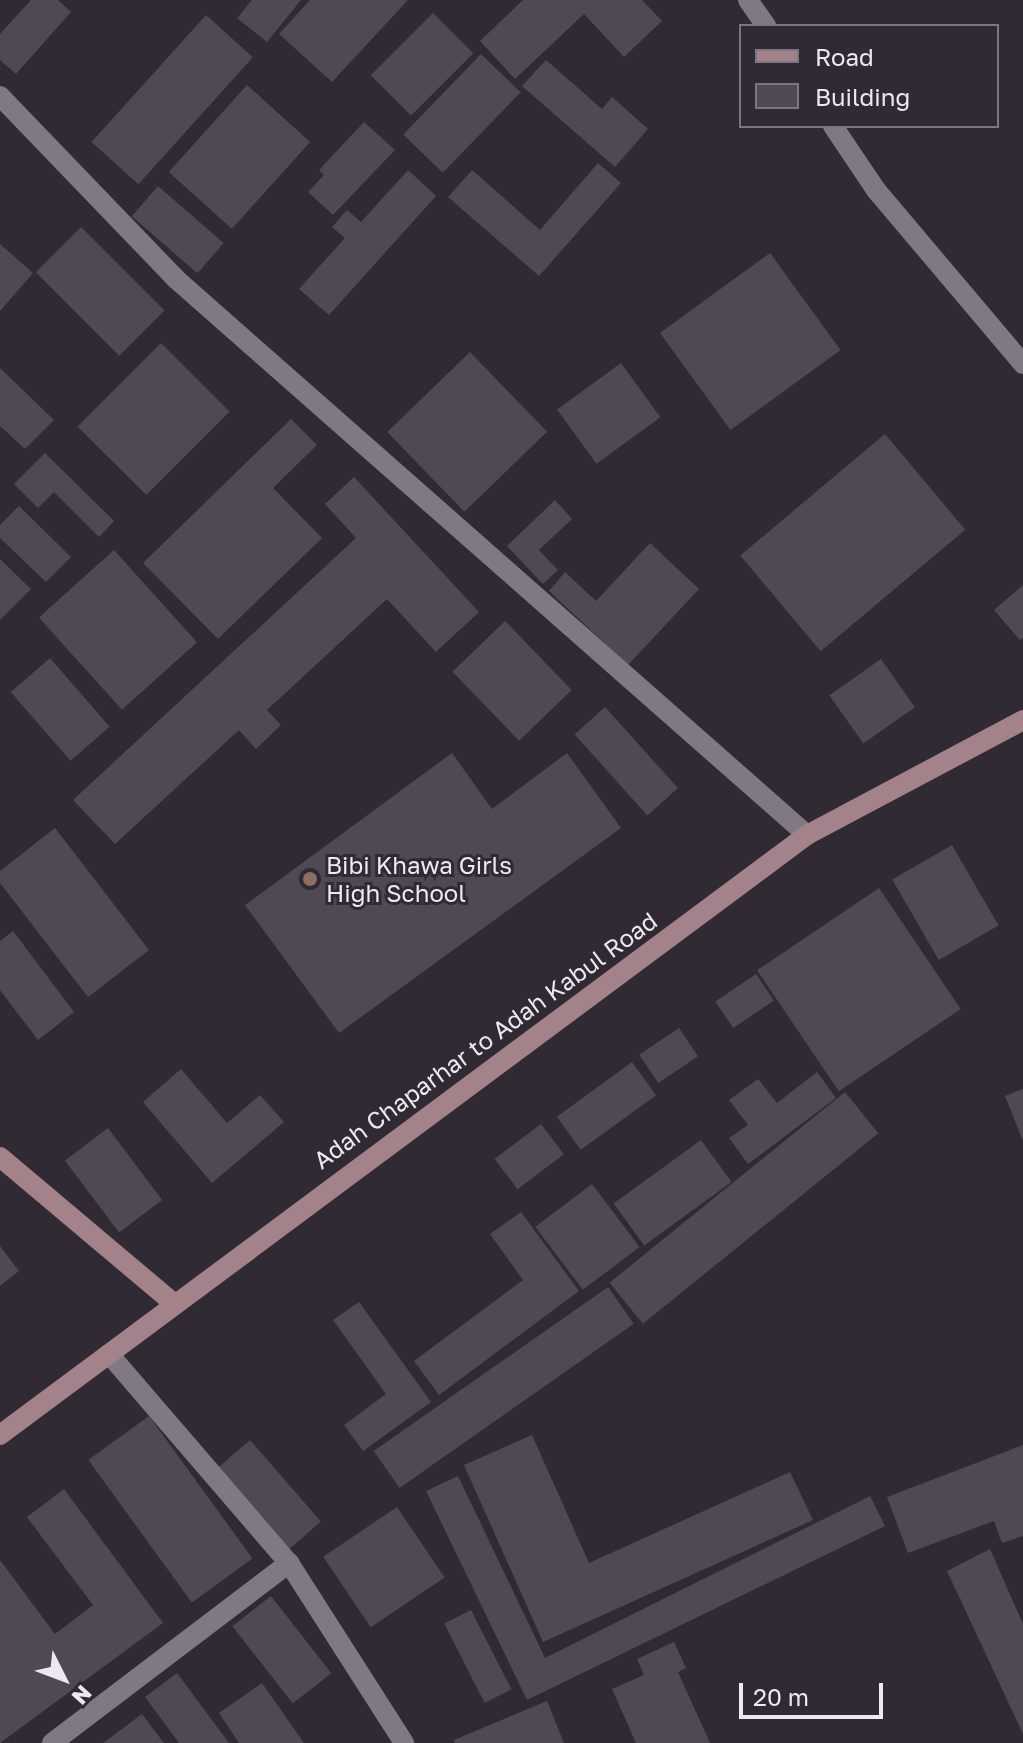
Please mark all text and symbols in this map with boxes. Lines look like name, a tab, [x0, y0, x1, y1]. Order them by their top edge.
legend	[739, 24, 999, 128]
text: Road	[815, 42, 874, 71]
text: Building	[815, 82, 910, 111]
place label: Bibi Khawa Girls High School	[326, 851, 512, 907]
marker: Bibi Khawa Girls High School	[301, 870, 319, 888]
street label: Adah Chaparhar to Adah Kabul Road	[308, 906, 662, 1174]
north arrow	[24, 1639, 104, 1719]
scale bar	[743, 1667, 887, 1717]
text: N	[67, 1680, 98, 1711]
text: 20 m	[753, 1682, 809, 1711]

